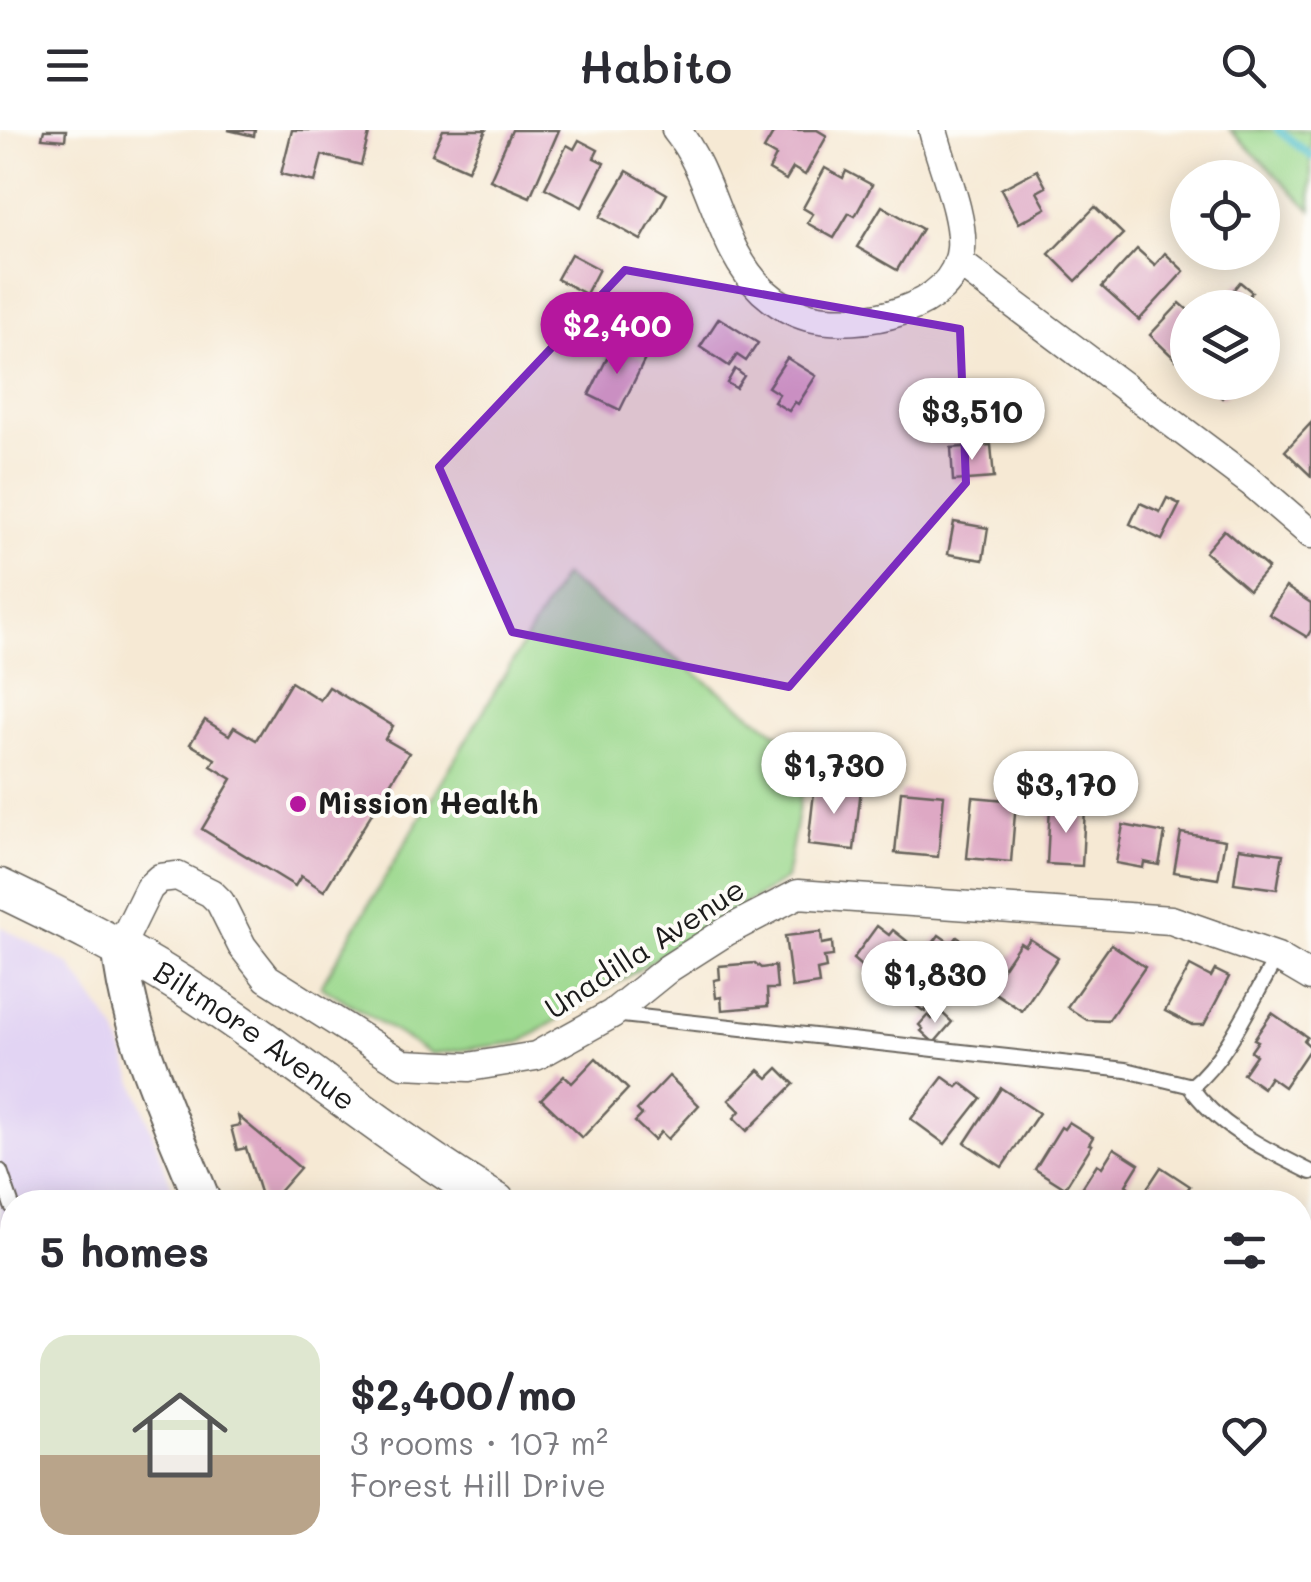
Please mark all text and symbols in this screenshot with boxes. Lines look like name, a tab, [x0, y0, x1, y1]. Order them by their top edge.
text: Habito	[579, 36, 732, 94]
icon: menu	[40, 38, 95, 93]
icon: search	[1216, 38, 1271, 93]
map controls	[1170, 160, 1280, 400]
button: locate	[1170, 160, 1280, 270]
button: layers	[1170, 290, 1280, 400]
pin: $2,400	[536, 292, 698, 377]
text: $2,400	[563, 303, 671, 345]
pin: $3,510	[891, 378, 1053, 463]
text: $3,510	[921, 389, 1023, 431]
pin: $1,730	[753, 732, 915, 817]
text: $1,730	[783, 743, 885, 785]
pin: $3,170	[985, 751, 1147, 836]
text: $3,170	[1015, 762, 1117, 804]
place label: Mission Health	[318, 782, 538, 822]
marker: Mission Health	[287, 793, 309, 815]
street label: Unadilla Avenue	[536, 868, 752, 1027]
pin: $1,830	[854, 941, 1016, 1026]
street label: Biltmore Avenue	[147, 950, 365, 1119]
text: $1,830	[883, 952, 987, 994]
text: 5 homes	[40, 1223, 209, 1278]
icon: filters	[1217, 1223, 1272, 1278]
text: $2,400/mo	[350, 1366, 576, 1421]
icon: home	[120, 1375, 240, 1495]
icon: heart	[1217, 1408, 1272, 1463]
text: 3 rooms · 107 m²	[350, 1421, 608, 1463]
text: Forest Hill Drive	[350, 1463, 606, 1505]

